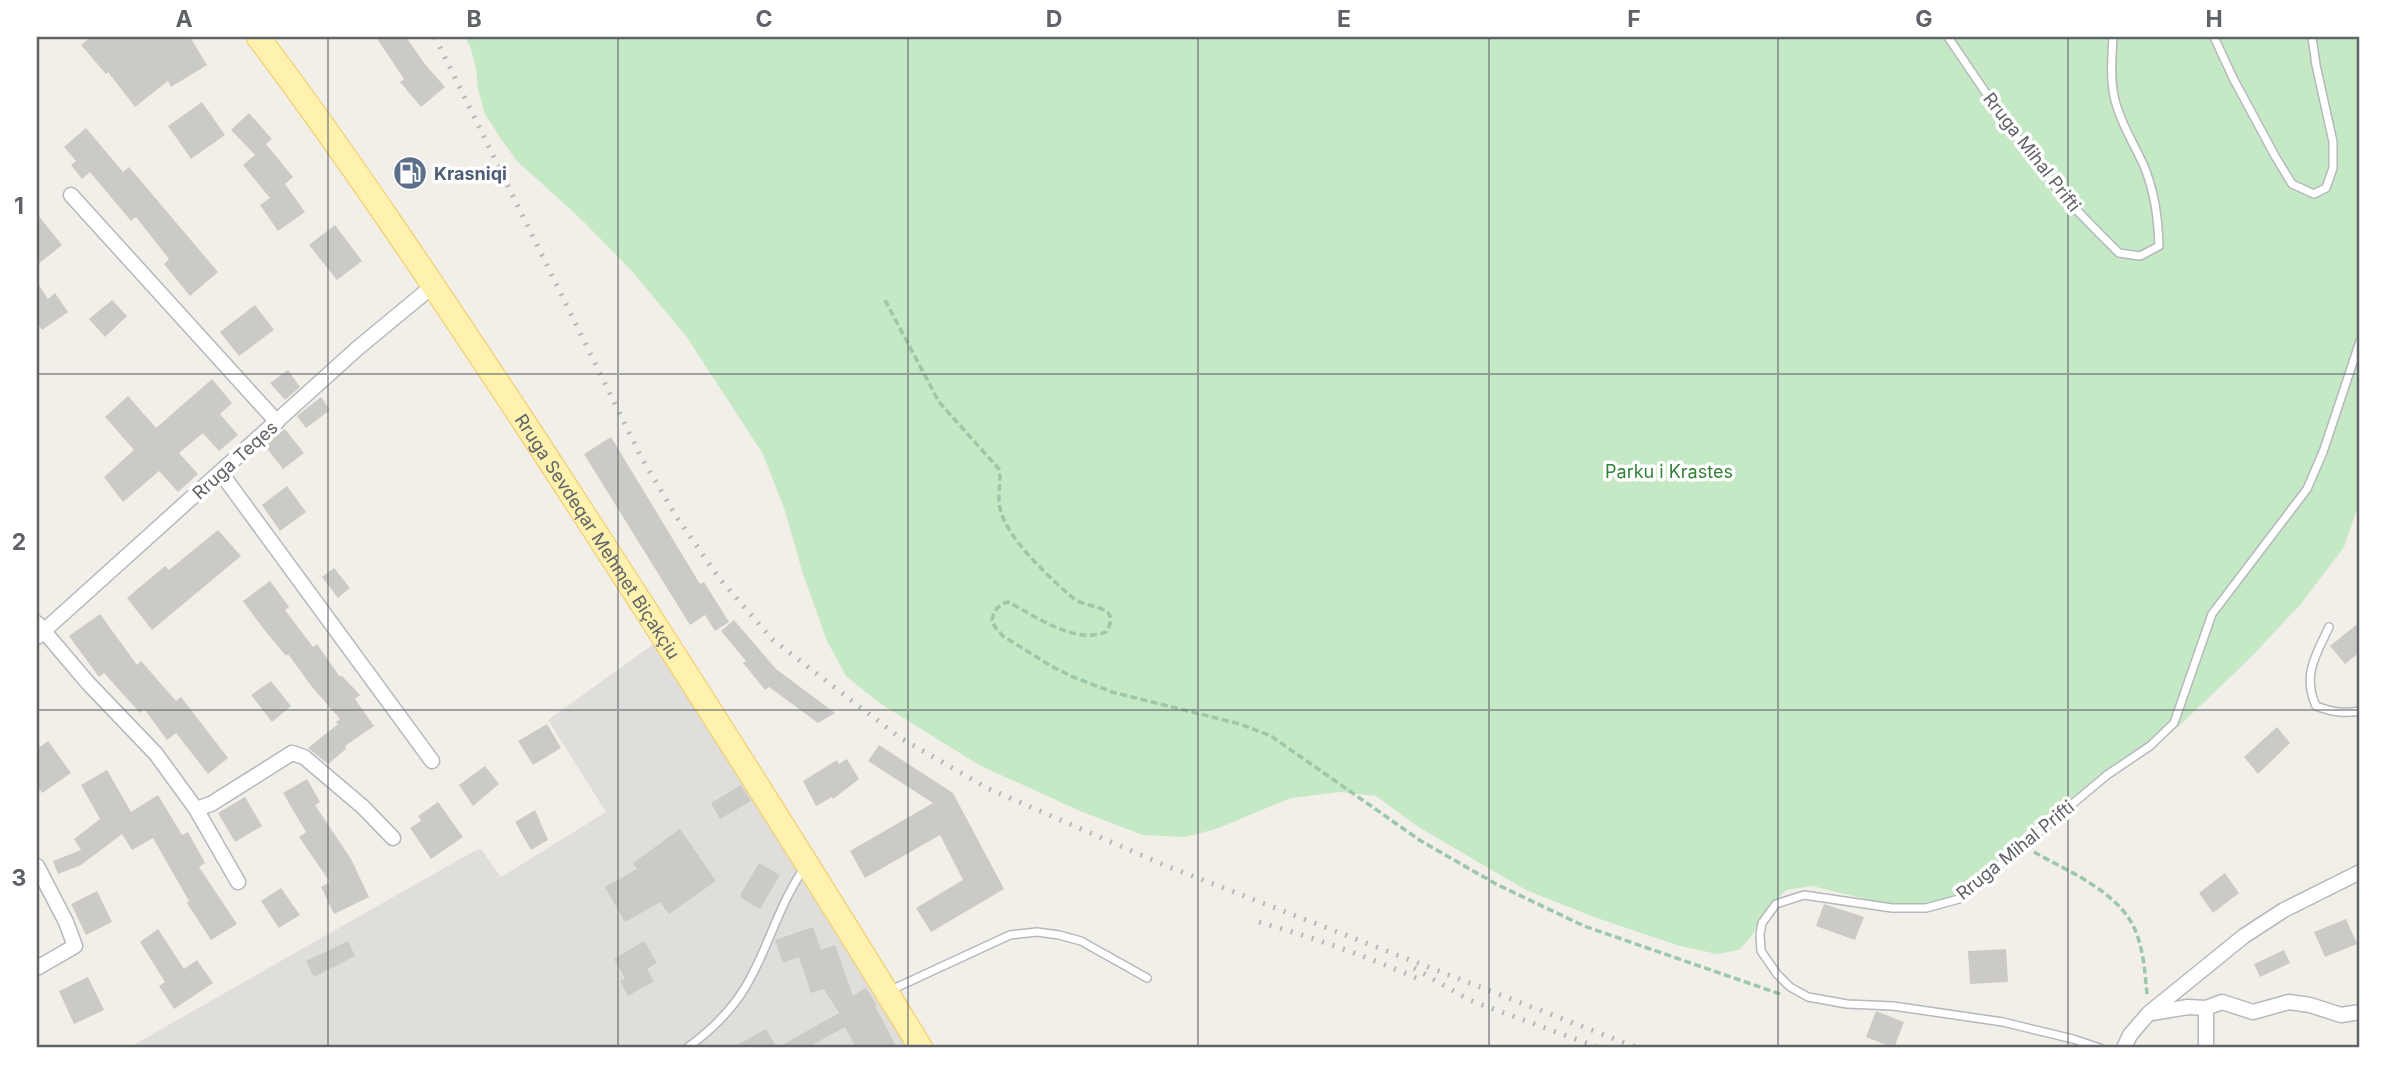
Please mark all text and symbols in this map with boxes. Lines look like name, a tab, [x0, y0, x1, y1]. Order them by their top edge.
text: A	[175, 5, 193, 33]
text: B	[466, 5, 482, 33]
text: C	[755, 5, 773, 33]
text: D	[1046, 5, 1062, 33]
text: E	[1337, 5, 1351, 33]
text: F	[1627, 5, 1641, 33]
text: G	[1915, 5, 1933, 33]
text: H	[2205, 5, 2223, 33]
street label: Rruga Mihal Prifti	[1979, 88, 2085, 216]
fuel station icon: Krasniqi	[391, 154, 429, 192]
place label: Krasniqi	[434, 163, 507, 184]
text: 1	[14, 192, 24, 220]
street label: Rruga Sevdeqar Mehmet Biçakçiu	[511, 410, 685, 663]
street label: Rruga Teqes	[188, 416, 282, 504]
park label: Parku i Krastes	[1605, 461, 1733, 482]
text: 2	[12, 528, 26, 556]
street label: Rruga Mihal Prifti	[1952, 796, 2078, 904]
text: 3	[12, 864, 26, 892]

